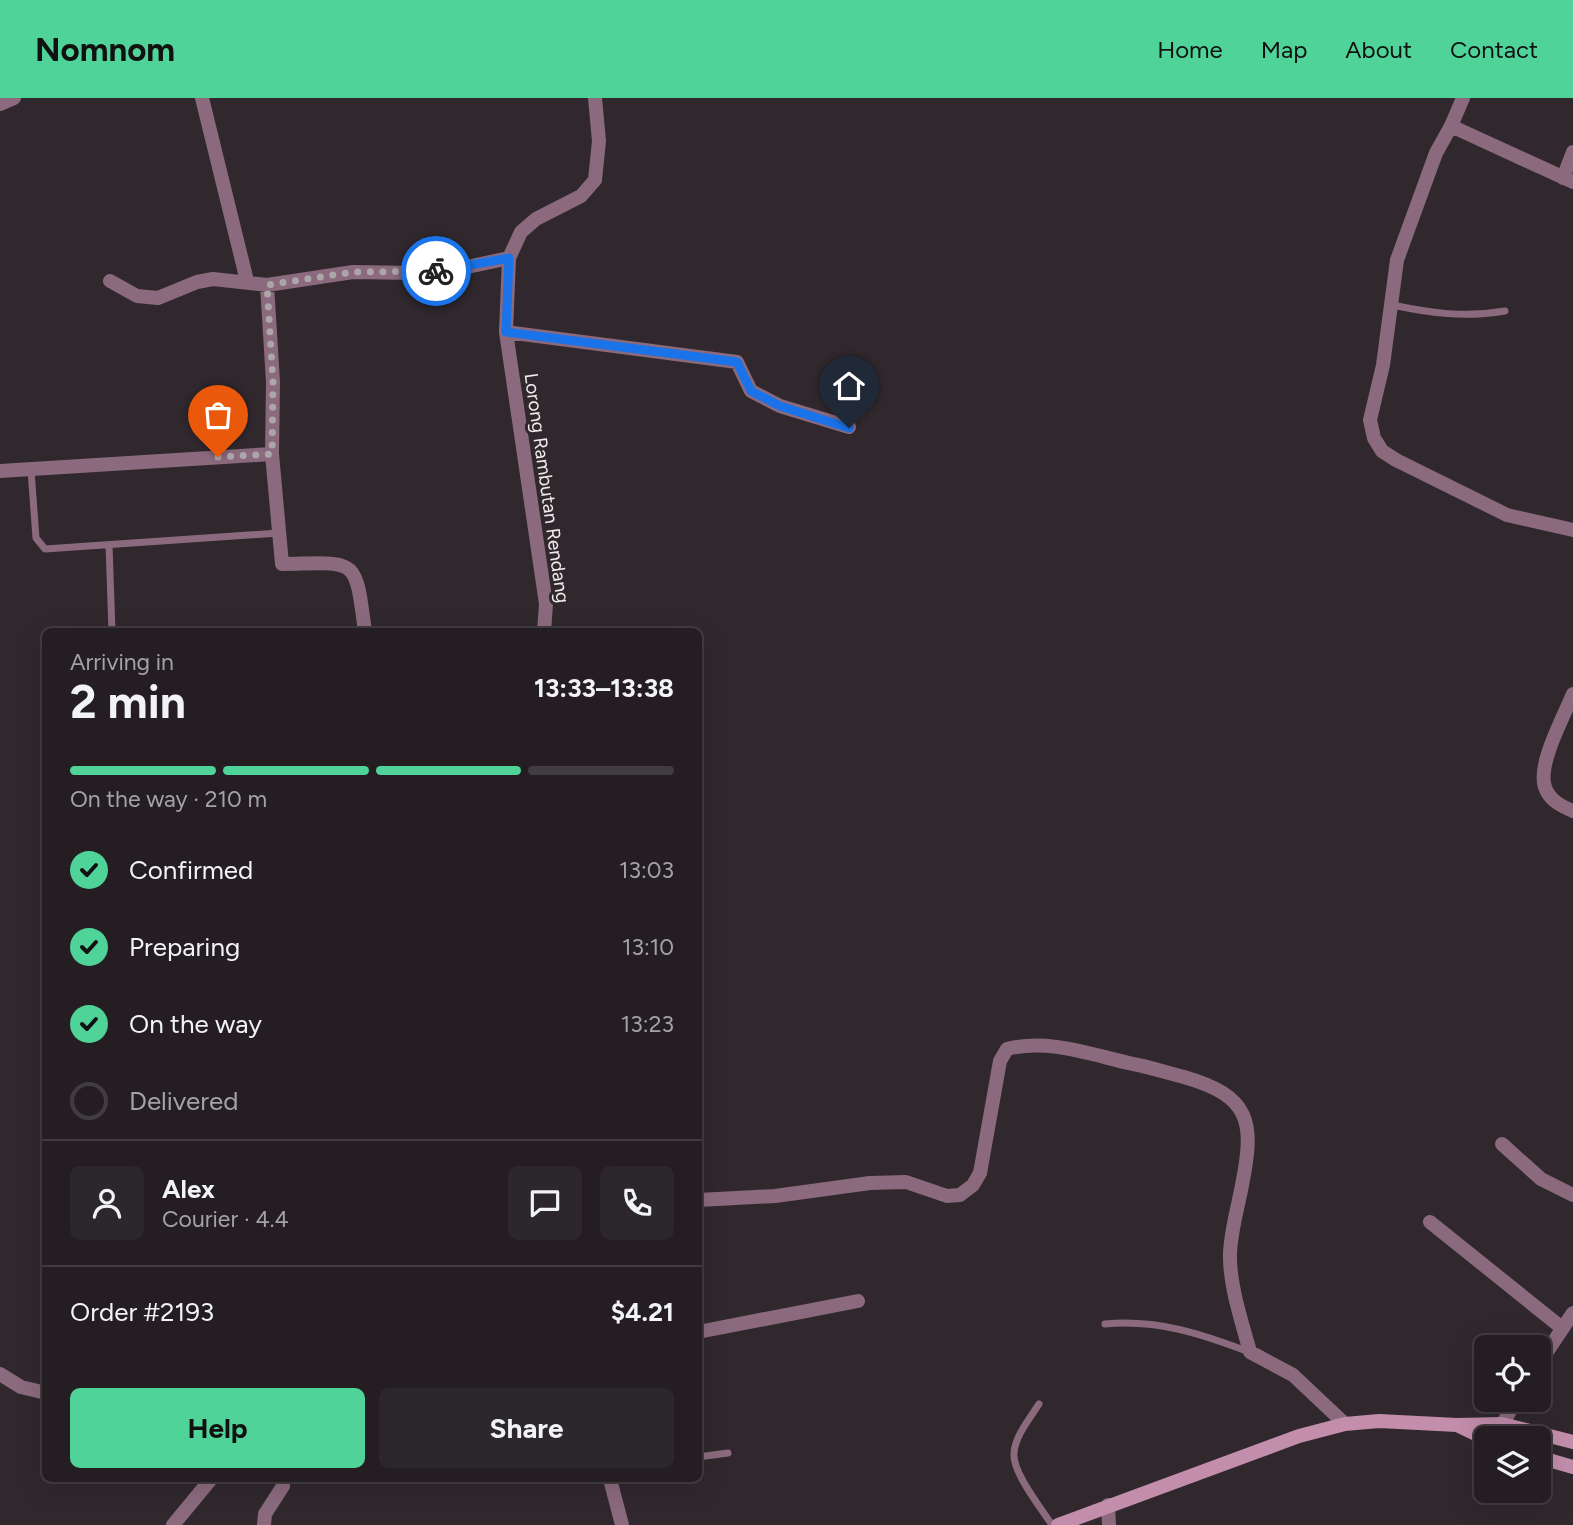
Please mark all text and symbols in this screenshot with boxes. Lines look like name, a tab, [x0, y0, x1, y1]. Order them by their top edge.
text: Nomnom	[35, 30, 175, 69]
text: Home	[1157, 35, 1223, 64]
text: Map	[1261, 35, 1307, 64]
text: About	[1345, 35, 1412, 64]
text: Contact	[1450, 35, 1538, 64]
courier	[401, 236, 471, 306]
icon: bike	[417, 252, 455, 290]
pin	[819, 356, 879, 428]
icon: home	[830, 367, 868, 405]
street label: Lorong Rambutan Rendang	[519, 372, 575, 604]
pin	[188, 385, 248, 457]
icon: bag	[199, 396, 237, 434]
text: Arriving in	[70, 648, 174, 676]
text: 13:33–13:38	[534, 672, 674, 704]
text: 2 min	[70, 674, 186, 730]
text: On the way · 210 m	[70, 785, 267, 813]
icon: check	[70, 851, 108, 889]
text: Confirmed	[129, 854, 253, 886]
text: 13:03	[619, 856, 674, 884]
icon: check	[70, 928, 108, 966]
text: Preparing	[129, 931, 240, 963]
text: 13:10	[622, 933, 674, 961]
icon: check	[70, 1005, 108, 1043]
text: On the way	[129, 1008, 262, 1040]
text: 13:23	[621, 1010, 674, 1038]
text: Delivered	[129, 1085, 238, 1117]
button: person	[70, 1166, 144, 1240]
button: chat	[508, 1166, 582, 1240]
button: phone	[600, 1166, 674, 1240]
text: Alex	[162, 1173, 215, 1205]
text: Courier · 4.4	[162, 1205, 289, 1233]
text: Order #2193	[70, 1296, 214, 1328]
text: $4.21	[611, 1296, 674, 1328]
map controls	[1474, 1335, 1551, 1503]
button: locate	[1474, 1335, 1551, 1412]
button: Help	[70, 1388, 365, 1468]
button: Share	[379, 1388, 674, 1468]
button: layers	[1474, 1426, 1551, 1503]

